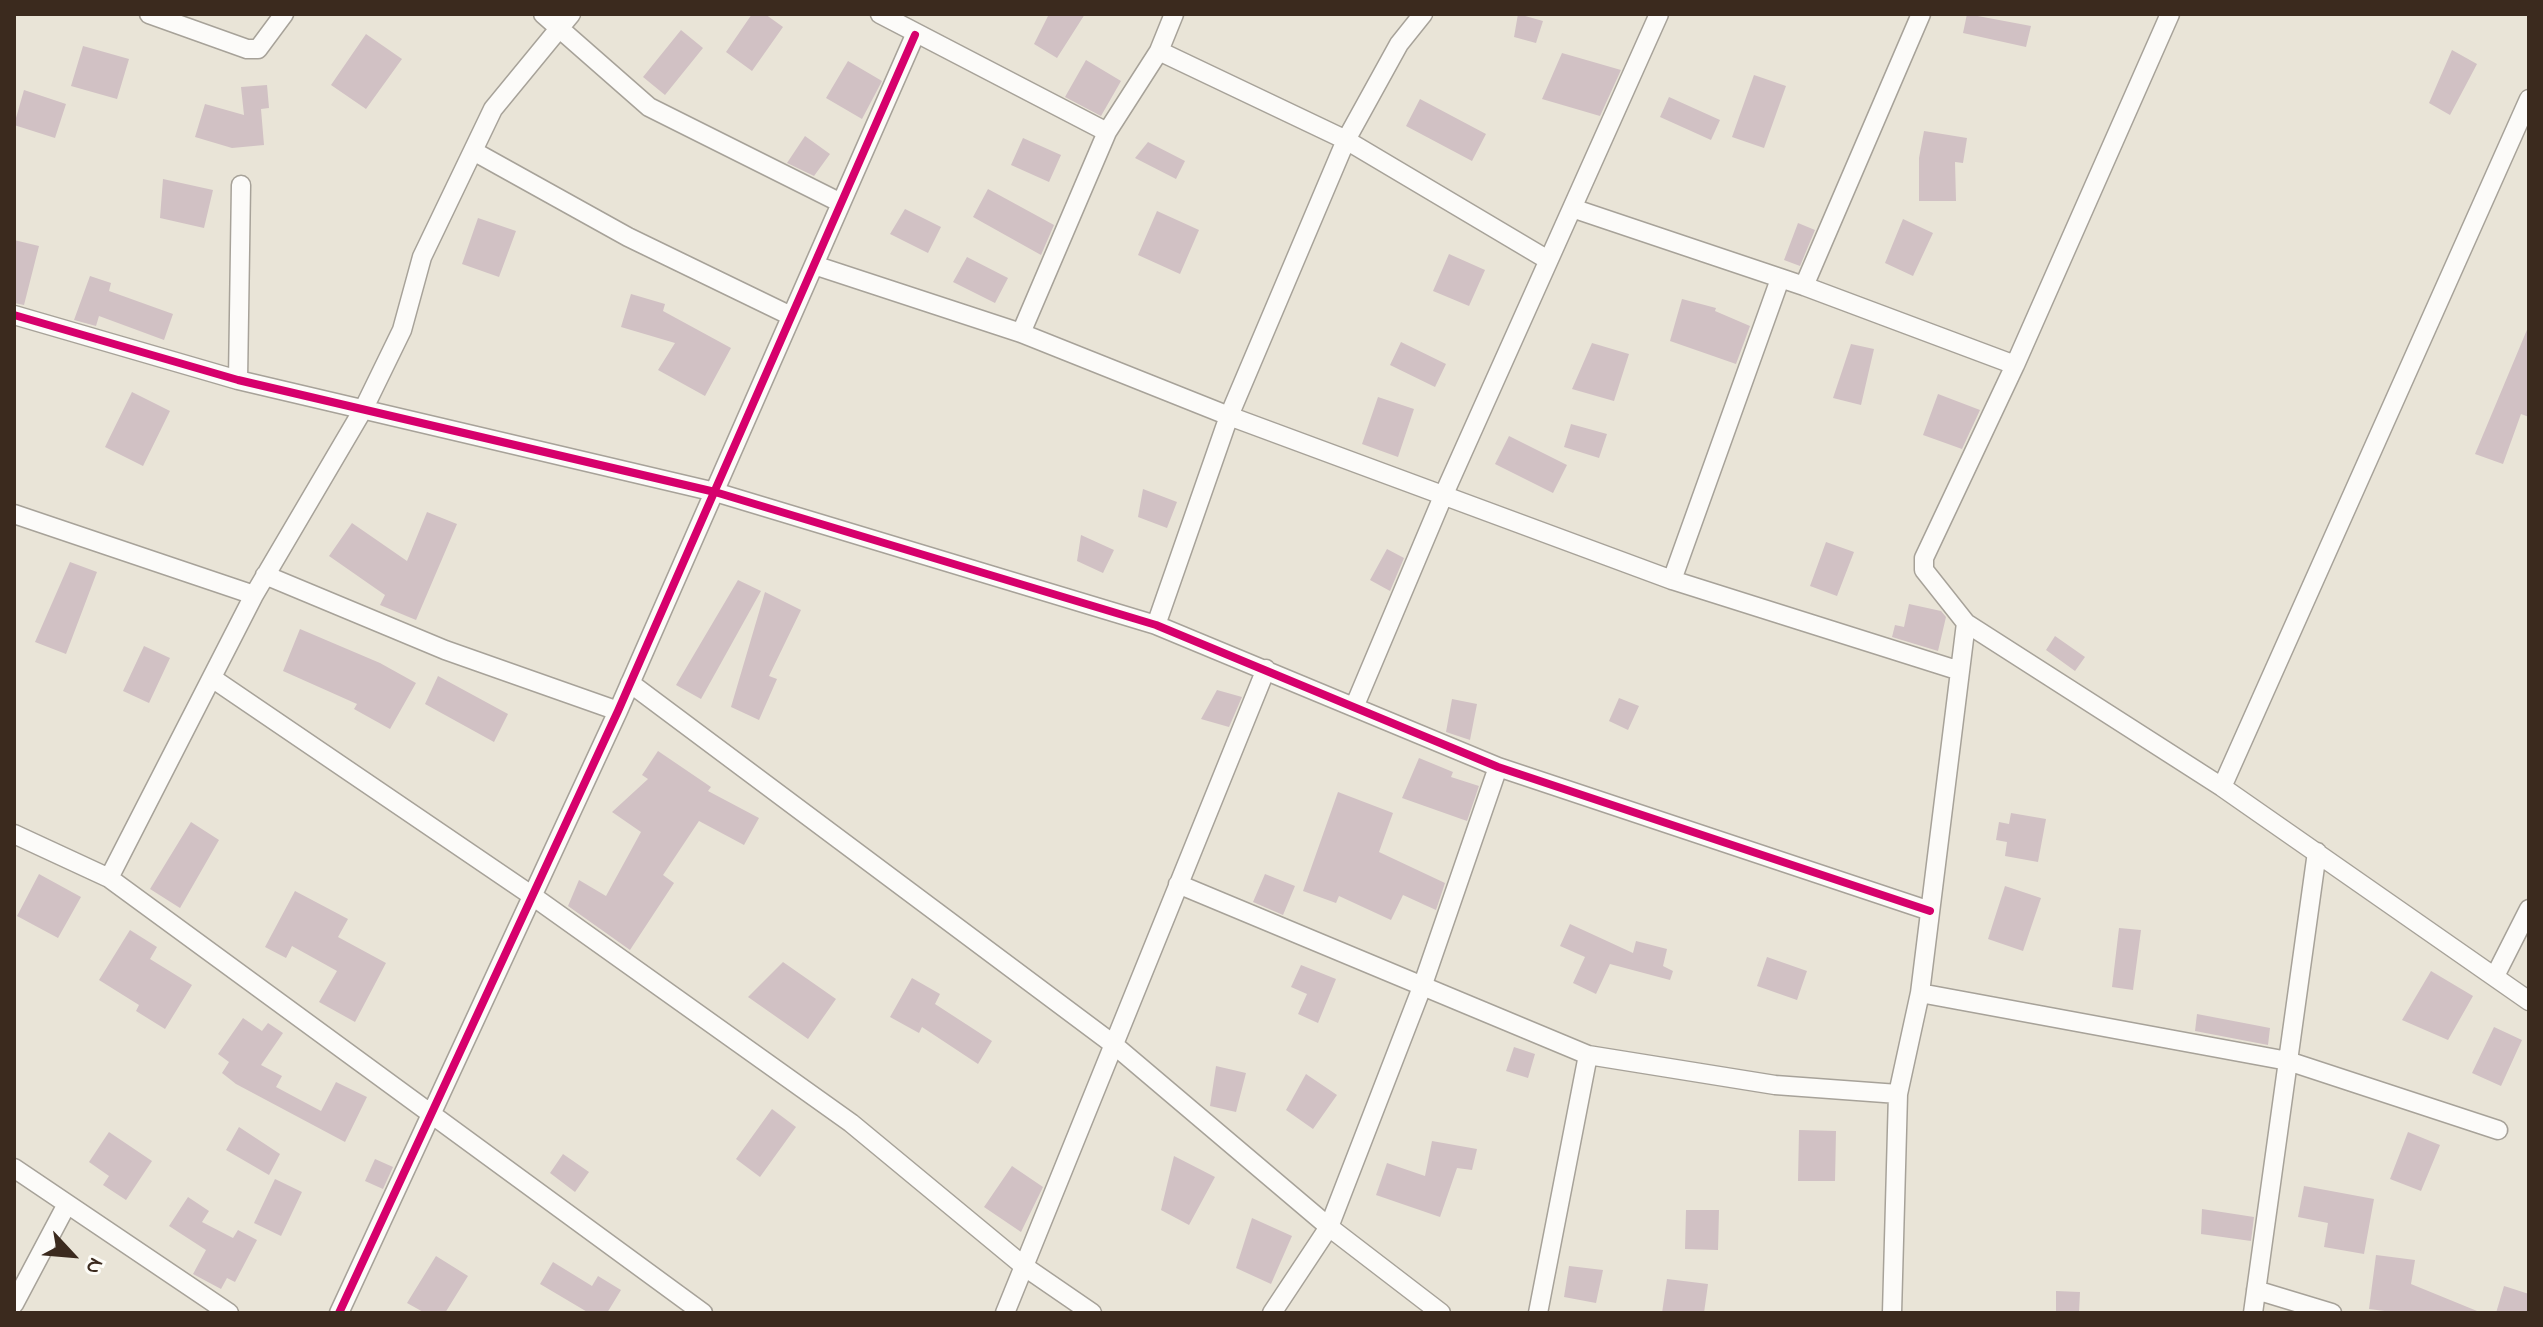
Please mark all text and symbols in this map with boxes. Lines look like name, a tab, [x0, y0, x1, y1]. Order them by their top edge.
north arrow	[32, 1215, 112, 1295]
text: N	[76, 1252, 111, 1279]

